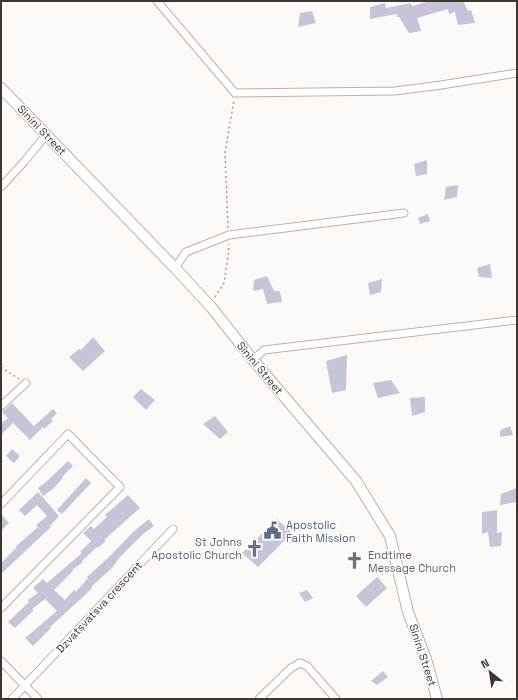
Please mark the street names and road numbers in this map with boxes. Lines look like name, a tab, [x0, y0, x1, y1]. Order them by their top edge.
street label: Sinini Street	[14, 102, 70, 158]
street label: Sinini Street	[234, 339, 286, 397]
street label: Dzvatsvatsva crescent	[53, 558, 145, 656]
street label: Sinini Street	[406, 622, 440, 688]

